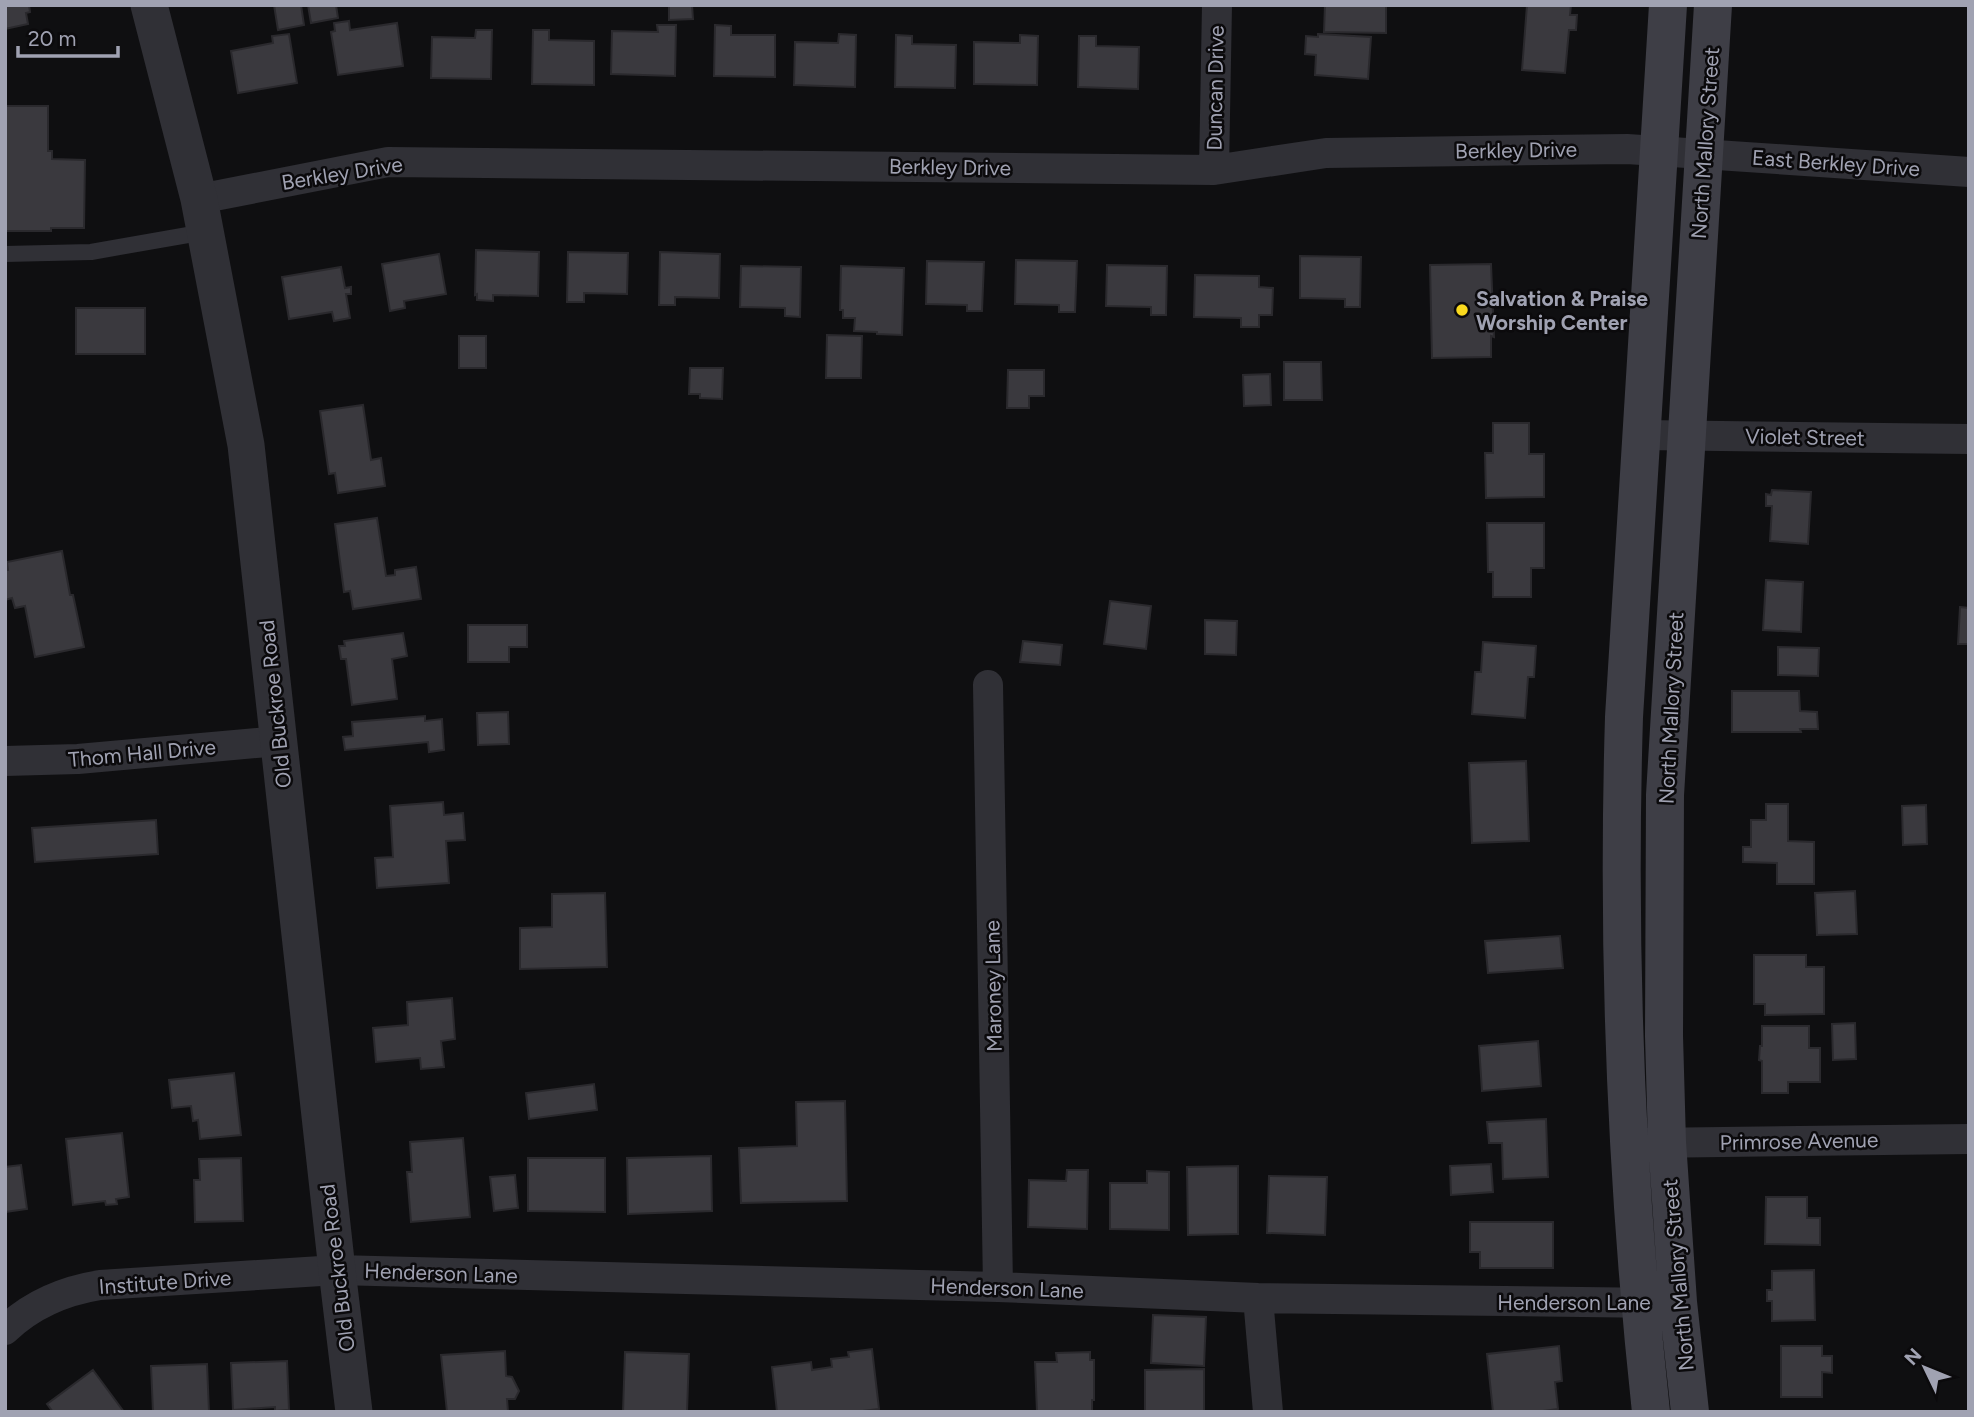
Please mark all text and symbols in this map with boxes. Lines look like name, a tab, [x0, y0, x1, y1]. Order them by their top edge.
scale bar	[18, 14, 117, 58]
street label: Duncan Drive	[1201, 25, 1229, 151]
text: 20 m	[28, 26, 76, 51]
street label: North Mallory Street	[1686, 46, 1724, 240]
street label: Berkley Drive	[1455, 136, 1577, 164]
street label: East Berkley Drive	[1751, 145, 1921, 181]
street label: Berkley Drive	[280, 151, 404, 195]
street label: Berkley Drive	[889, 153, 1011, 181]
place label: Salvation & Praise Worship Center	[1476, 286, 1648, 335]
marker: Salvation & Praise Worship Center	[1454, 302, 1470, 318]
street label: Violet Street	[1745, 423, 1865, 451]
street label: North Mallory Street	[1653, 611, 1689, 805]
street label: Old Buckroe Road	[254, 619, 296, 789]
street label: Thom Hall Drive	[67, 734, 217, 772]
street label: Maroney Lane	[979, 920, 1007, 1052]
street label: Primrose Avenue	[1719, 1127, 1879, 1155]
street label: North Mallory Street	[1657, 1178, 1699, 1372]
street label: Old Buckroe Road	[314, 1183, 360, 1353]
street label: Henderson Lane	[364, 1258, 518, 1288]
street label: Institute Drive	[98, 1265, 232, 1299]
street label: Henderson Lane	[930, 1273, 1084, 1303]
street label: Henderson Lane	[1497, 1290, 1651, 1315]
north arrow	[1890, 1333, 1960, 1403]
text: N	[1900, 1344, 1926, 1370]

